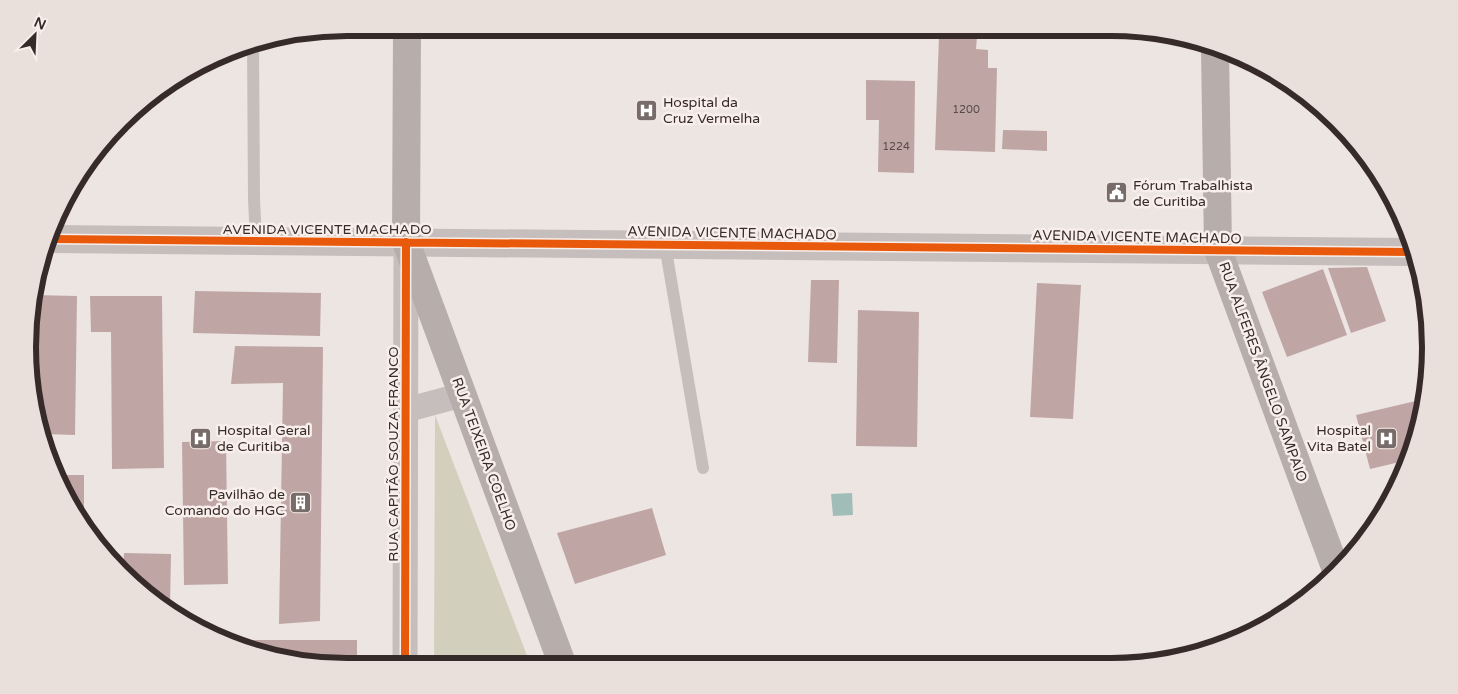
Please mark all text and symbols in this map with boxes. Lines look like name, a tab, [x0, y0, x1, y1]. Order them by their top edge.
north arrow	[10, 10, 60, 60]
text: N	[31, 14, 49, 34]
place label: Hospital da Cruz Vermelha	[663, 94, 760, 127]
hospital icon: Hospital da Cruz Vermelha	[635, 98, 659, 122]
house number: 1200	[952, 103, 980, 116]
house number: 1224	[882, 140, 910, 153]
place label: Fórum Trabalhista de Curitiba	[1133, 177, 1253, 210]
public building icon: Fórum Trabalhista de Curitiba	[1105, 181, 1129, 205]
street label: AVENIDA VICENTE MACHADO	[222, 221, 432, 238]
street label: AVENIDA VICENTE MACHADO	[627, 223, 837, 243]
street label: AVENIDA VICENTE MACHADO	[1032, 227, 1242, 247]
street label: RUA ALFERES ÂNGELO SAMPAIO	[1215, 260, 1311, 484]
street label: RUA CAPITÃO SOUZA FRANCO	[385, 346, 402, 562]
street label: RUA TEIXEIRA COELHO	[448, 375, 520, 533]
place label: Hospital Geral de Curitiba	[217, 422, 311, 455]
place label: Hospital Vita Batel	[1307, 422, 1371, 455]
hospital icon: Hospital Geral de Curitiba	[189, 426, 213, 450]
hospital icon: Hospital Vita Batel	[1375, 426, 1399, 450]
place label: Pavilhão de Comando do HGC	[165, 486, 285, 519]
building icon: Pavilhão de Comando do HGC	[289, 490, 313, 514]

